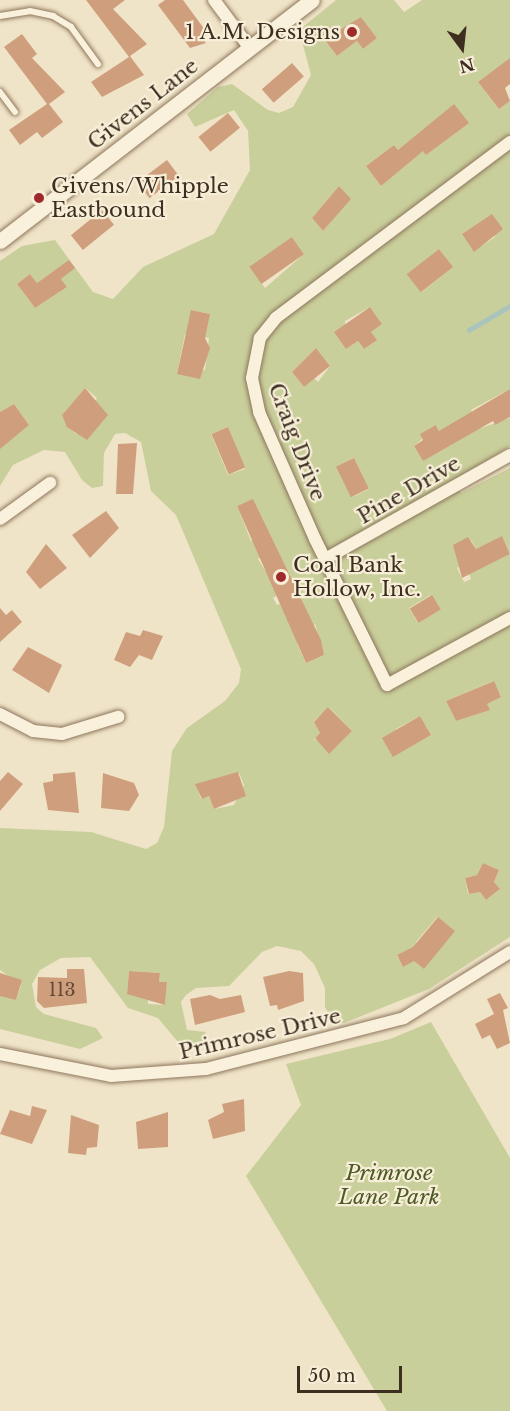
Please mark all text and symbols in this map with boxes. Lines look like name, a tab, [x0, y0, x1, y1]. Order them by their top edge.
north arrow	[432, 18, 492, 78]
place label: 1 A.M. Designs	[184, 19, 340, 45]
marker: 1 A.M. Designs	[345, 25, 359, 39]
street label: Givens Lane	[83, 53, 203, 155]
text: N	[457, 54, 477, 77]
place label: Givens/Whipple Eastbound	[51, 173, 229, 223]
marker: Givens/Whipple Eastbound	[32, 191, 46, 205]
street label: Craig Drive	[263, 379, 331, 505]
street label: Pine Drive	[353, 451, 465, 529]
place label: Coal Bank Hollow, Inc.	[293, 552, 421, 602]
marker: Coal Bank Hollow, Inc.	[274, 570, 288, 584]
house number: 113	[48, 979, 76, 1001]
street label: Primrose Drive	[177, 1003, 343, 1065]
park label: Primrose Lane Park	[338, 1160, 440, 1210]
scale bar	[300, 1354, 405, 1392]
text: 50 m	[308, 1365, 356, 1387]

